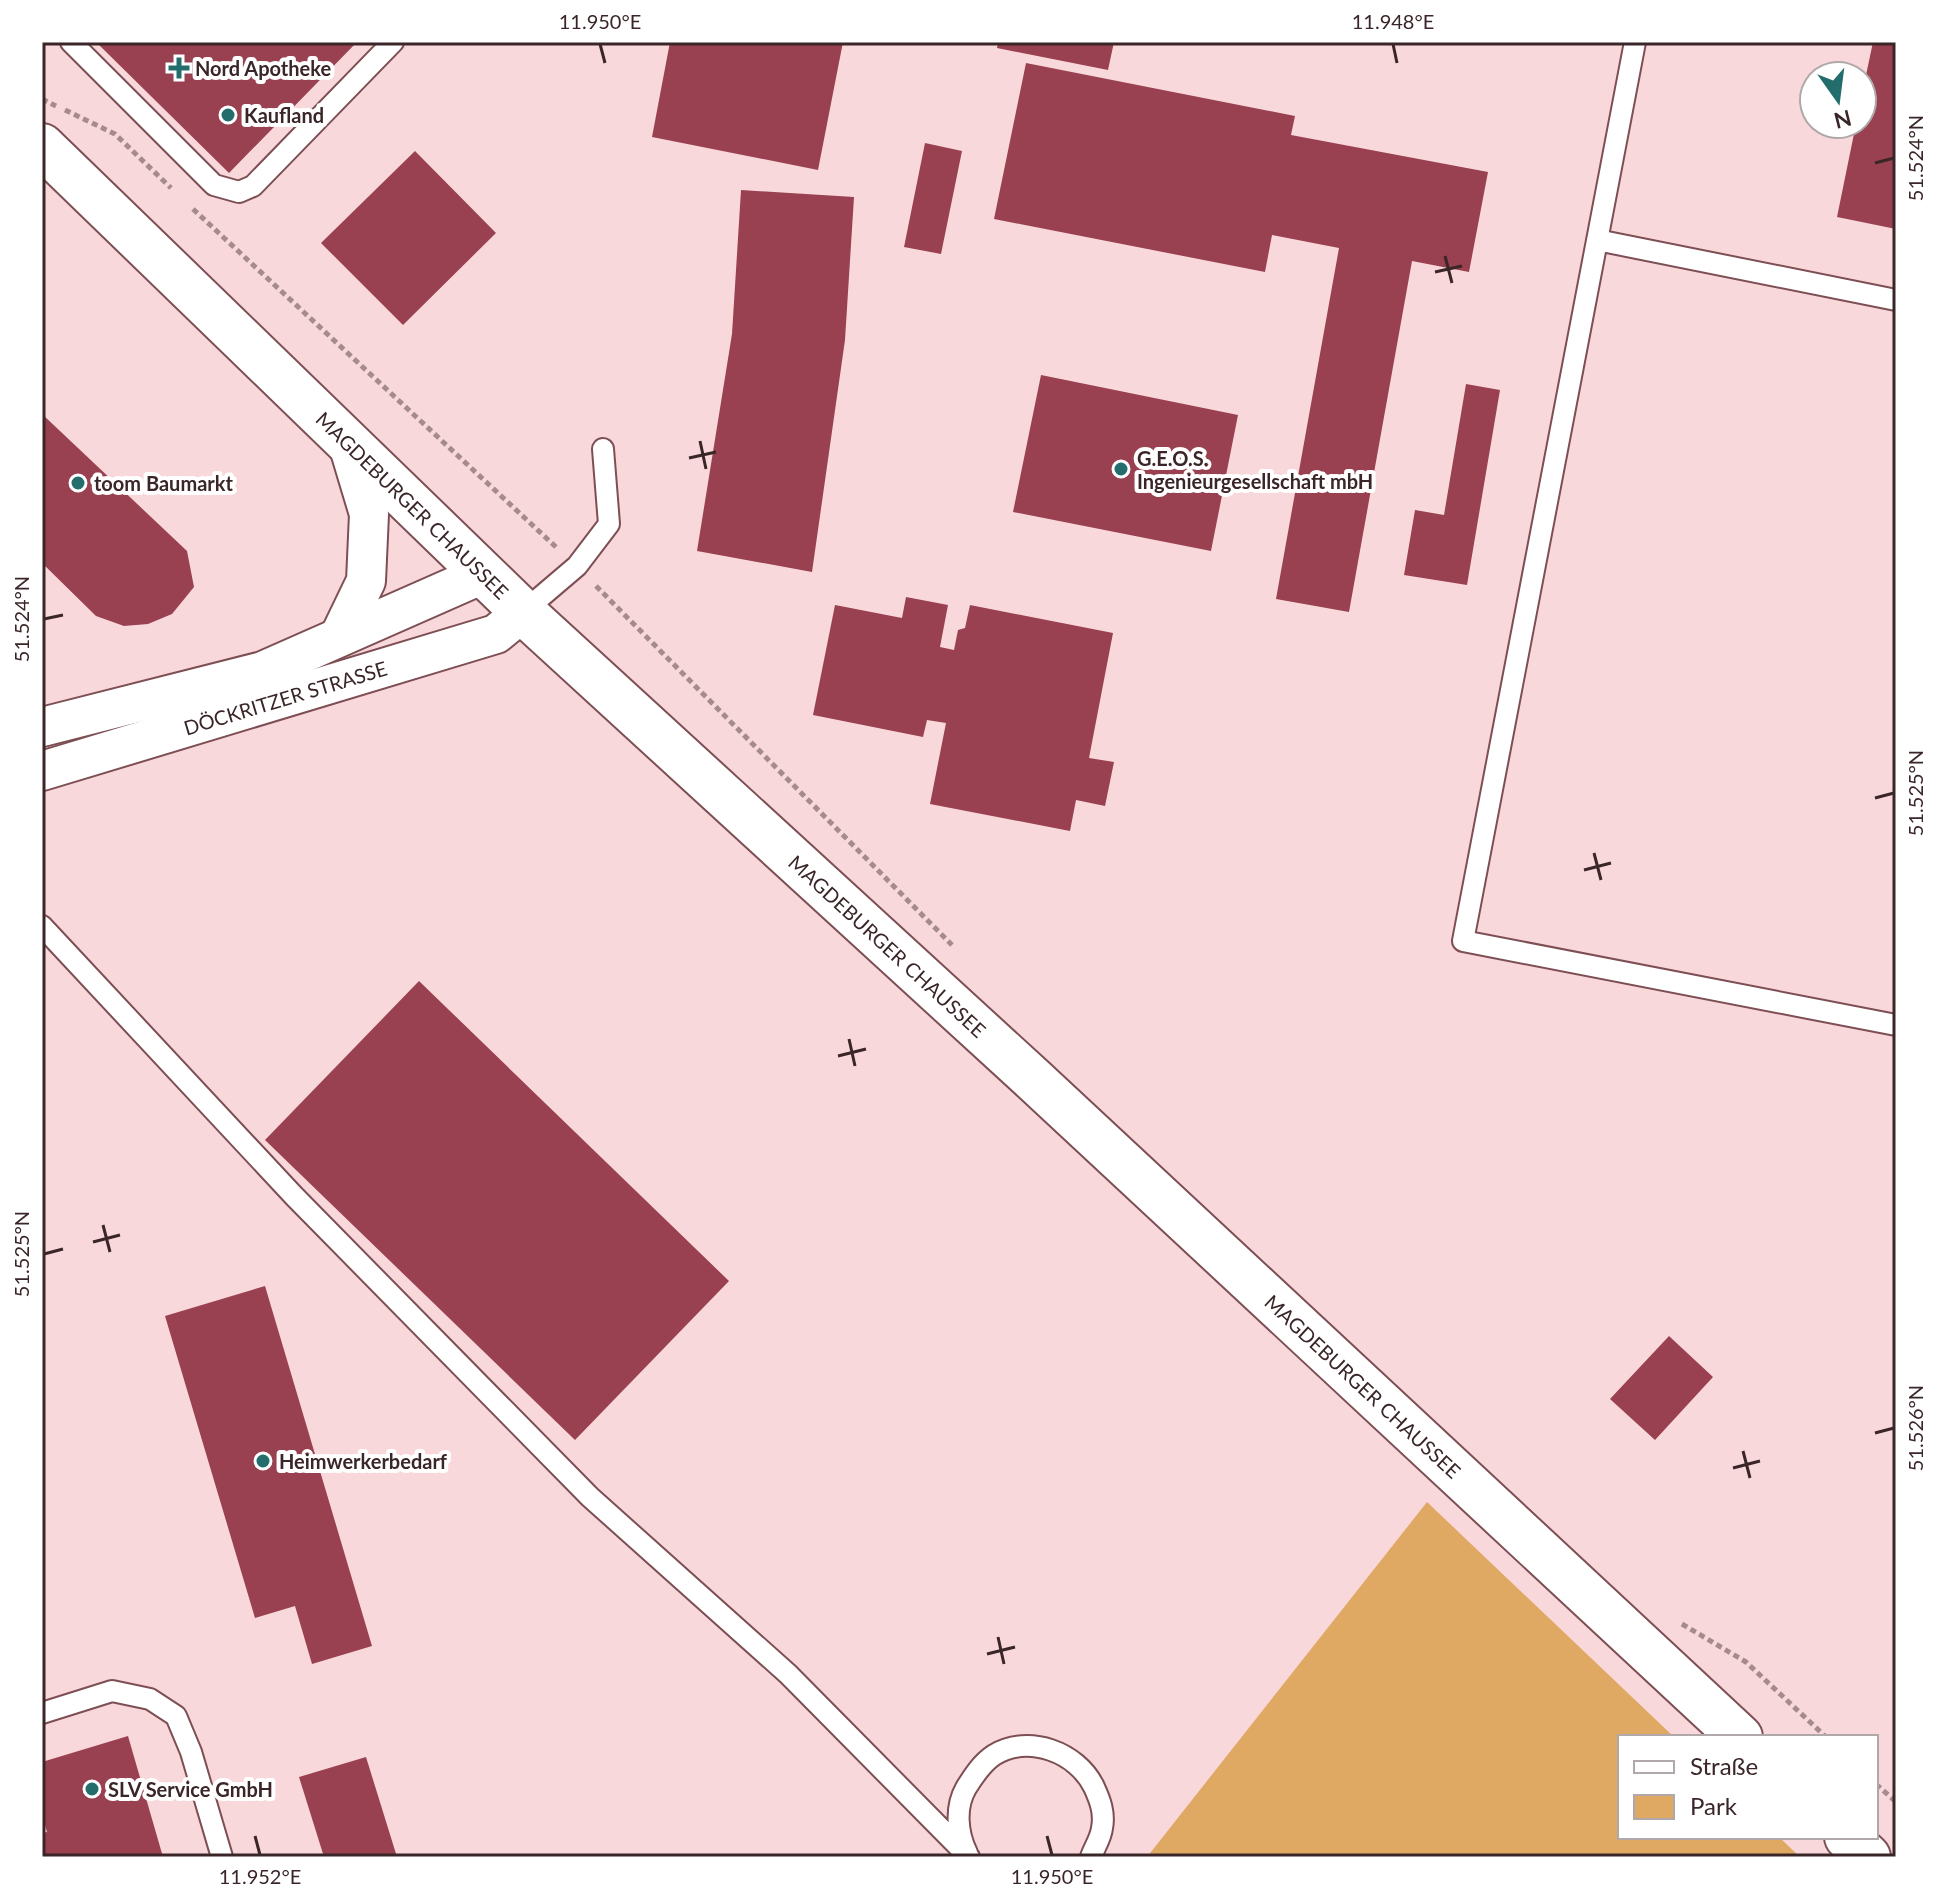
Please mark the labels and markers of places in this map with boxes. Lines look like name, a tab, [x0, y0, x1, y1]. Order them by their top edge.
place label: Nord Apotheke	[195, 56, 331, 80]
marker: Nord Apotheke	[170, 59, 188, 77]
place label: Kaufland	[244, 103, 324, 127]
marker: Kaufland	[219, 106, 237, 124]
place label: G.E.O.S. Ingenieurgesellschaft mbH	[1137, 446, 1373, 493]
marker: G.E.O.S. Ingenieurgesellschaft mbH	[1112, 460, 1130, 478]
place label: toom Baumarkt	[94, 471, 233, 495]
marker: toom Baumarkt	[69, 474, 87, 492]
place label: Heimwerkerbedarf	[279, 1449, 448, 1473]
marker: Heimwerkerbedarf	[254, 1452, 272, 1470]
place label: SLV Service GmbH	[108, 1777, 273, 1801]
marker: SLV Service GmbH	[83, 1780, 101, 1798]

